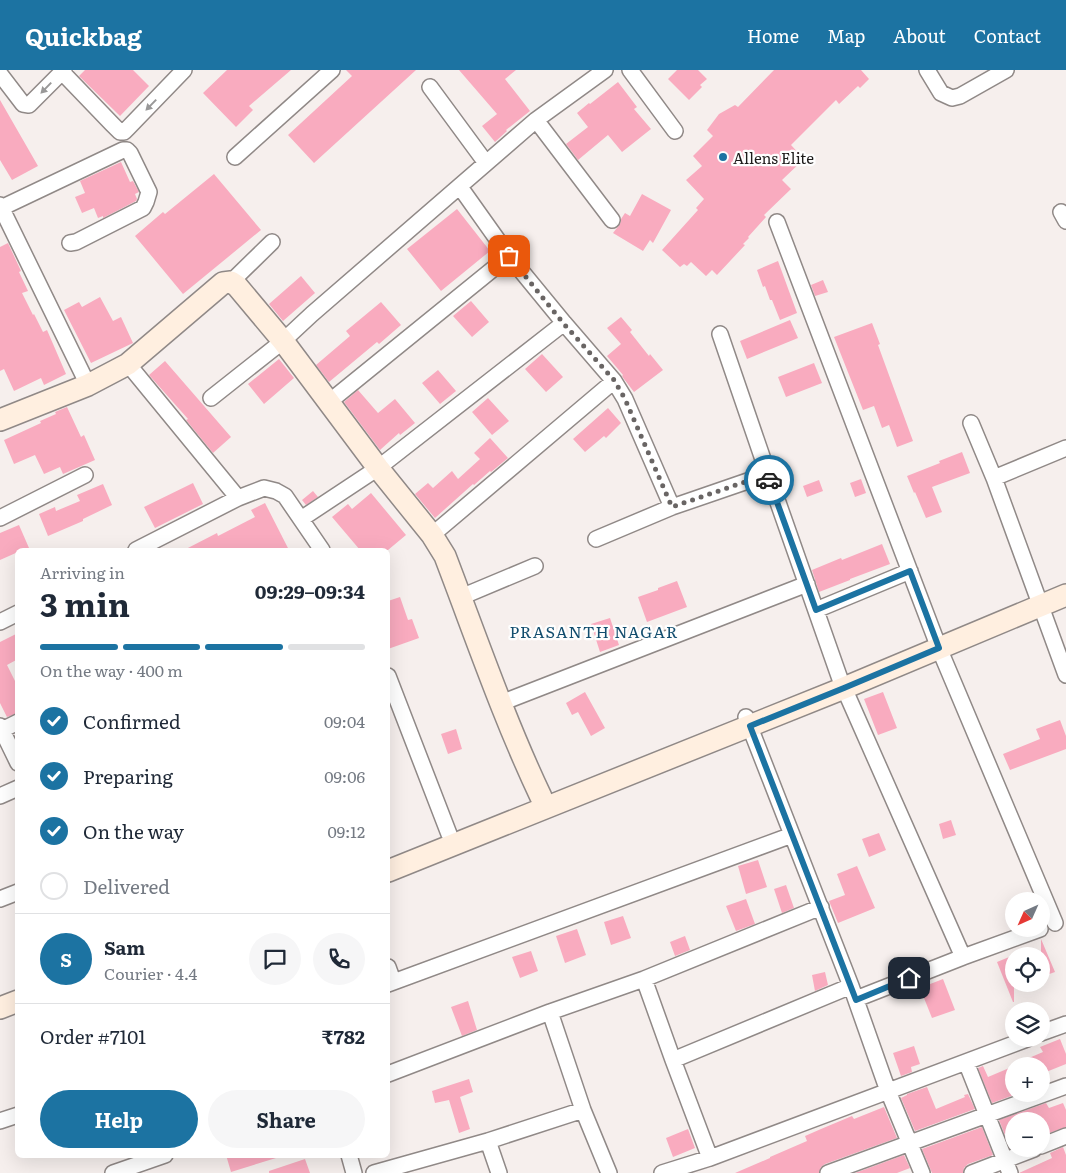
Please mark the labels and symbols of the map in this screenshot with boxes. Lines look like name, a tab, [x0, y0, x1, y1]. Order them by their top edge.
one-way arrow	[40, 82, 52, 94]
one-way arrow	[145, 99, 157, 111]
place label: Allens Elite	[733, 146, 814, 169]
marker: Allens Elite	[717, 151, 729, 163]
pin	[488, 235, 530, 277]
courier	[744, 455, 794, 505]
district label: PRASANTH NAGAR	[509, 619, 679, 643]
north arrow	[1005, 892, 1050, 938]
pin	[888, 957, 930, 999]

